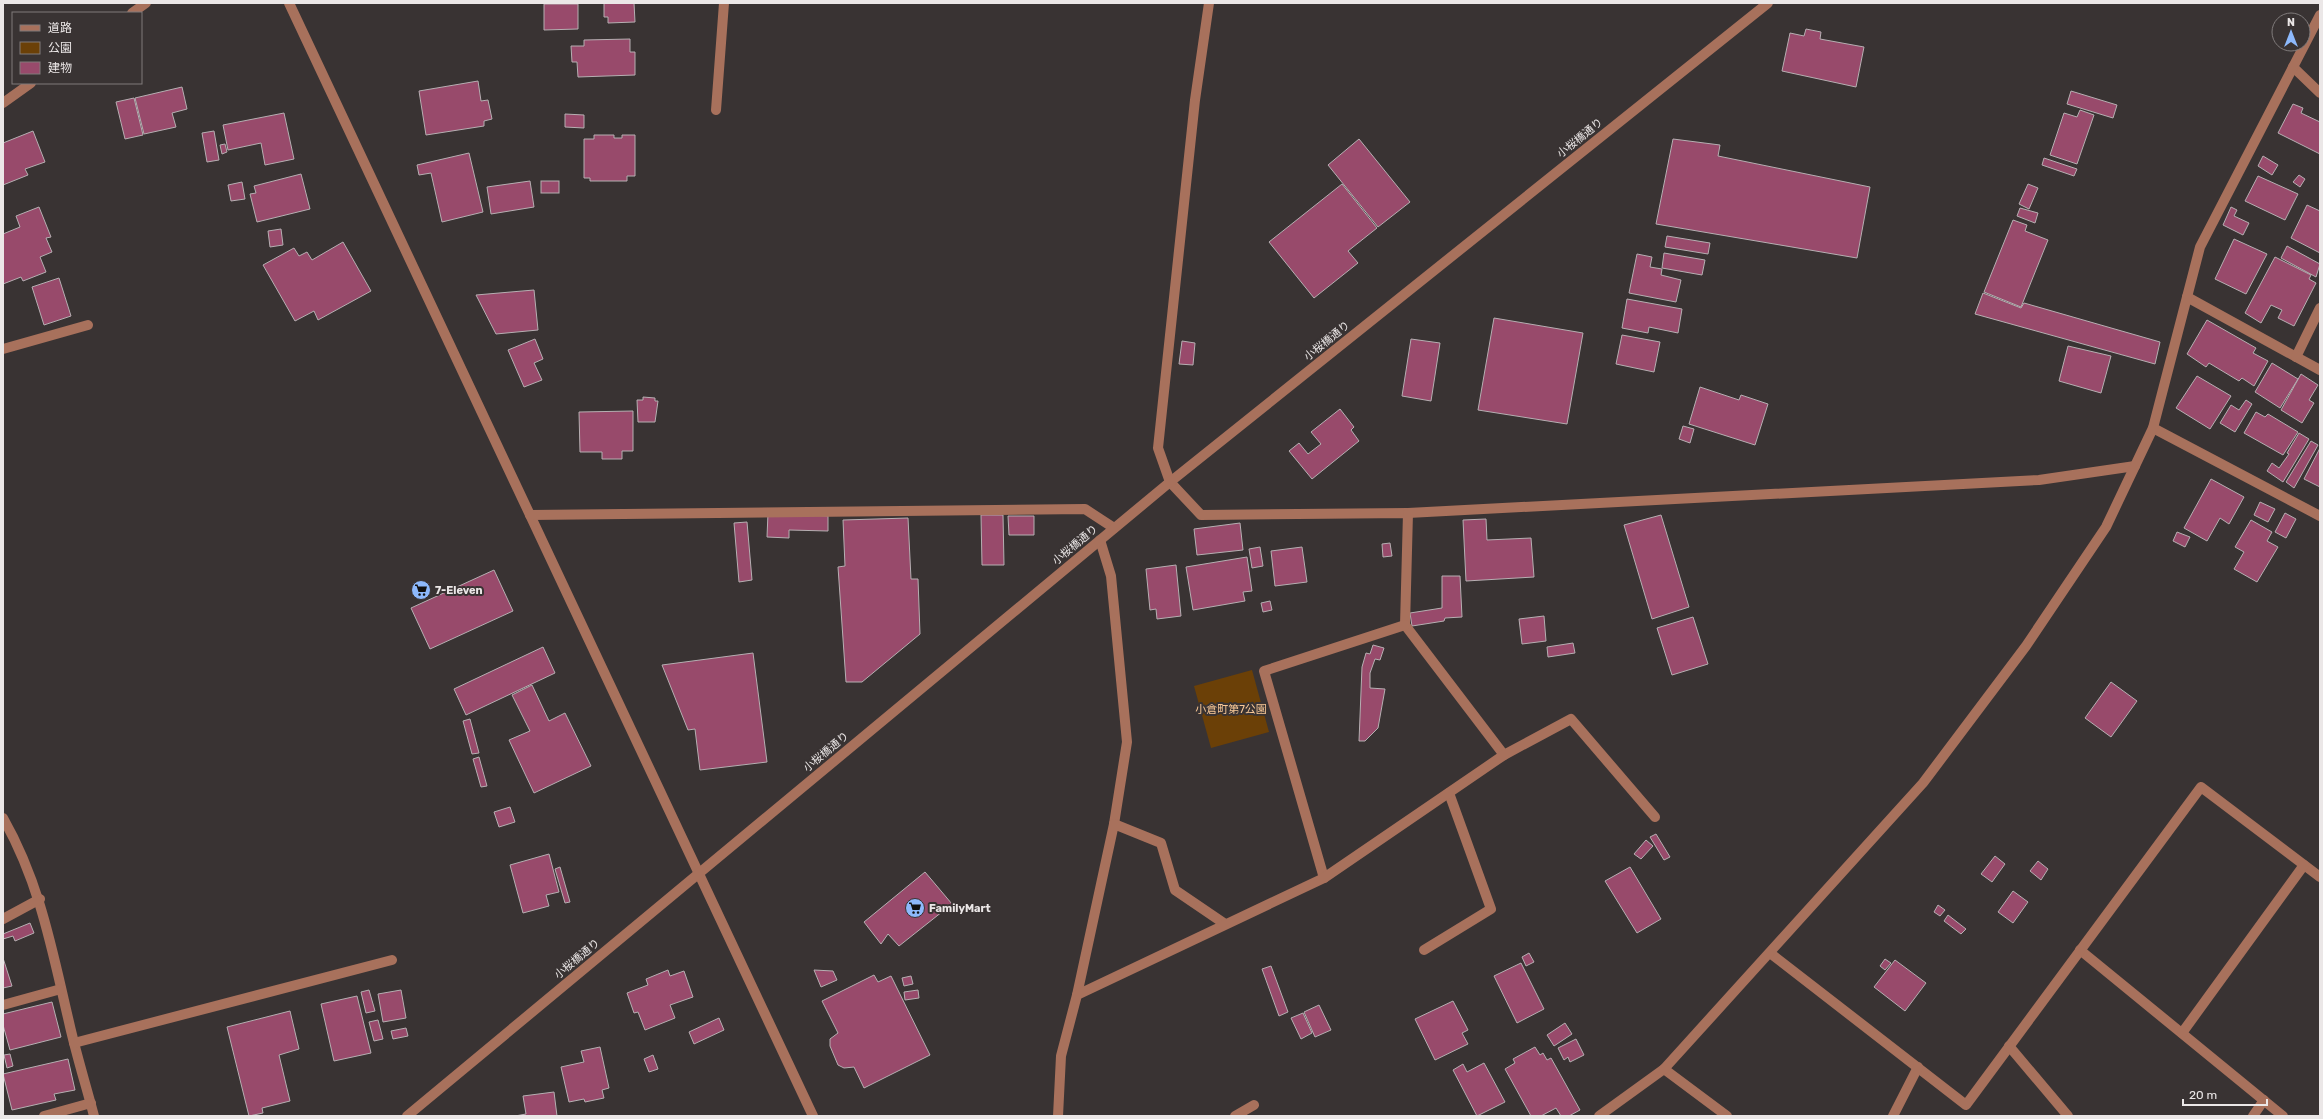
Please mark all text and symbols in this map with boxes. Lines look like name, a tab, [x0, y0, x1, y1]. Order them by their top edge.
legend	[12, 12, 142, 84]
north arrow	[2271, 12, 2311, 52]
text: N	[2287, 16, 2295, 29]
text: 道路	[48, 21, 72, 35]
text: 公園	[48, 41, 72, 55]
text: 建物	[48, 61, 72, 75]
street label: 小桜橋通り	[1555, 116, 1605, 160]
street label: 小桜橋通り	[1302, 319, 1352, 363]
street label: 小桜橋通り	[1050, 522, 1100, 568]
supermarket icon: 7-Eleven	[410, 579, 432, 601]
place label: 7-Eleven	[435, 584, 483, 597]
park label: 小倉町第7公園	[1195, 703, 1267, 716]
street label: 小桜橋通り	[801, 729, 851, 775]
supermarket icon: FamilyMart	[904, 897, 926, 919]
place label: FamilyMart	[929, 902, 991, 915]
street label: 小桜橋通り	[552, 936, 602, 982]
scale bar	[2183, 1081, 2267, 1107]
text: 20 m	[2189, 1088, 2217, 1102]

